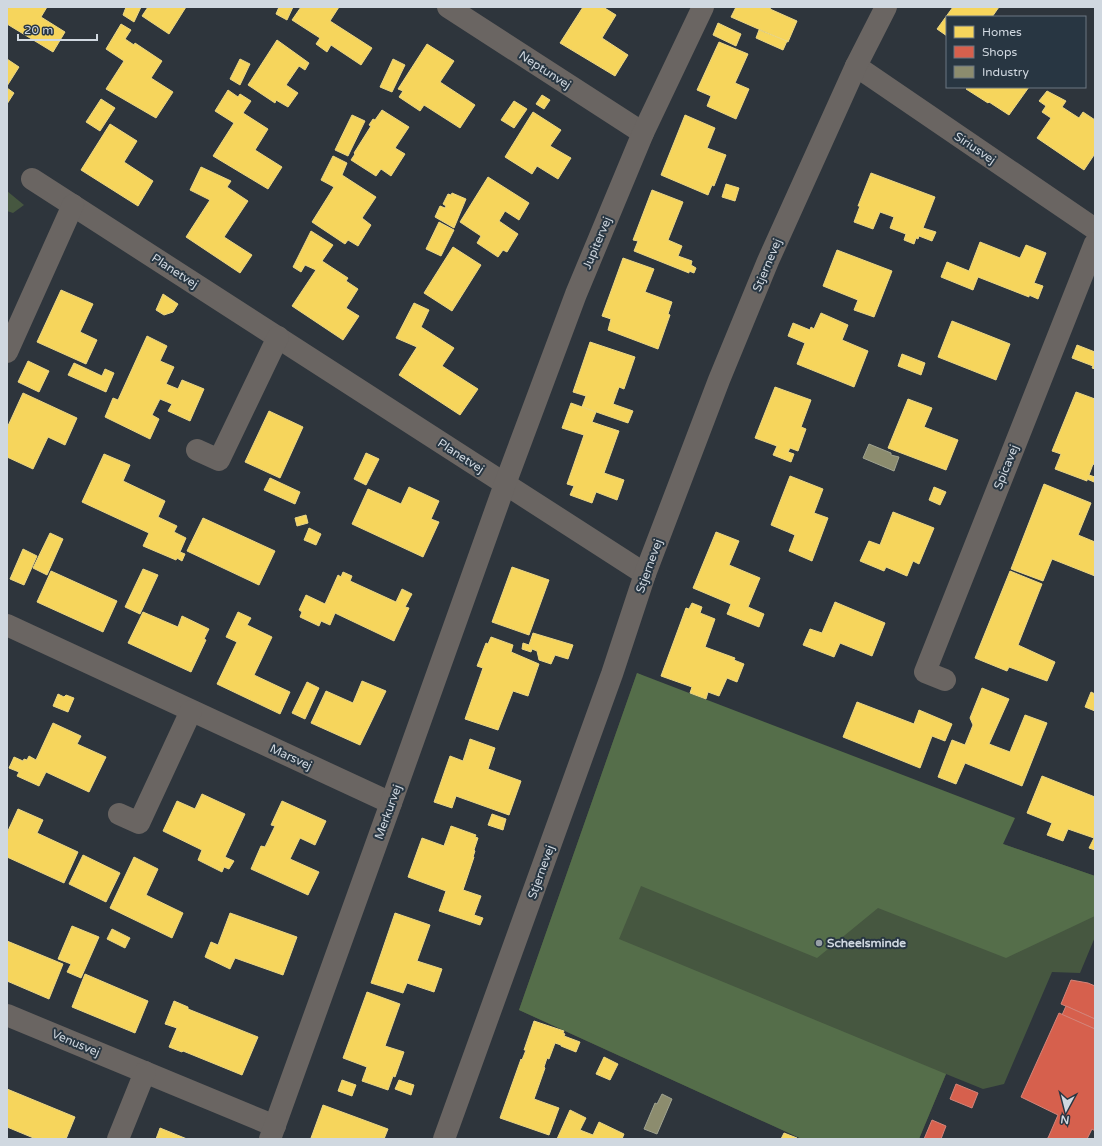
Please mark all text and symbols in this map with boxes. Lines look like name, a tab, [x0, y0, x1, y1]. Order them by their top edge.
scale bar	[18, 16, 97, 42]
legend	[946, 16, 1086, 88]
text: 20 m	[24, 23, 53, 37]
text: Homes	[982, 25, 1022, 39]
text: Shops	[982, 45, 1017, 59]
street label: Neptunvej	[516, 48, 574, 92]
text: Industry	[982, 65, 1029, 79]
street label: Siriusvej	[952, 129, 998, 167]
street label: Jupitervej	[580, 215, 614, 271]
street label: Stjernevej	[750, 236, 784, 294]
street label: Planetvej	[149, 251, 201, 291]
street label: Planetvej	[435, 436, 487, 476]
street label: Spicavej	[991, 443, 1021, 491]
street label: Stjernevej	[633, 537, 665, 595]
street label: Marsvej	[268, 741, 314, 773]
street label: Merkurvej	[372, 783, 404, 841]
street label: Stjernevej	[525, 843, 557, 901]
place label: Scheelsminde	[827, 936, 906, 950]
marker: Scheelsminde	[814, 938, 824, 948]
street label: Venusvej	[50, 1027, 102, 1059]
north arrow	[1046, 1090, 1086, 1130]
text: N	[1060, 1112, 1070, 1126]

